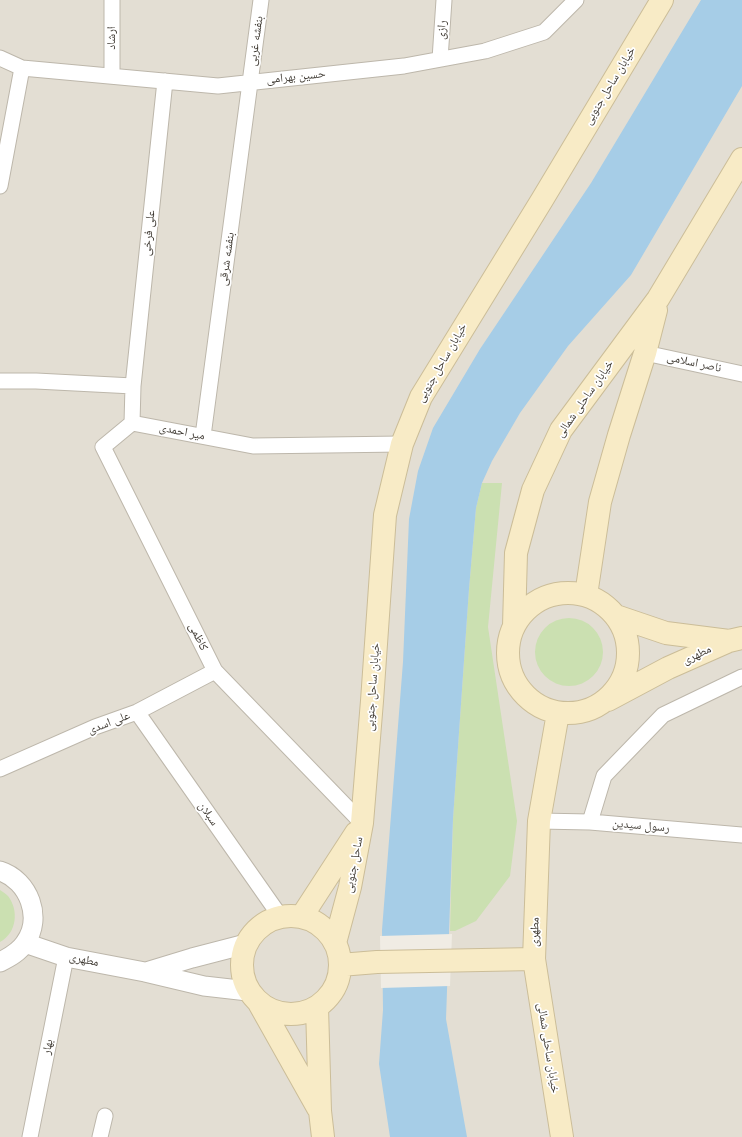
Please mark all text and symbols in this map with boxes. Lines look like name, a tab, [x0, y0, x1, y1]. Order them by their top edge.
street label: بنفشه غربی	[245, 15, 267, 67]
street label: رازی	[434, 20, 450, 40]
street label: ارشاد	[105, 26, 119, 50]
street label: خیابان ساحل جنوبی	[581, 44, 639, 128]
street label: حسین بهرامی	[266, 67, 326, 87]
street label: علی فرخی	[139, 209, 159, 257]
street label: بنفشه شرقی	[216, 231, 238, 287]
street label: خیابان ساحل جنوبی	[414, 321, 470, 405]
street label: ناصر اسلامی	[665, 350, 723, 376]
street label: خیابان ساحلی شمالی	[553, 358, 617, 440]
street label: میر احمدی	[158, 421, 206, 443]
street label: کاظمی	[185, 621, 211, 653]
street label: خیابان ساحل جنوبی	[363, 642, 383, 732]
street label: مطهری	[680, 642, 714, 668]
street label: علی اسدی	[86, 708, 132, 738]
street label: سبلان	[195, 799, 221, 829]
street label: رسول سیدین	[612, 816, 670, 836]
street label: ساحل جنوبی	[341, 836, 367, 894]
street label: مطهری	[527, 917, 543, 947]
street label: مطهری	[68, 950, 100, 970]
street label: خیابان ساحلی شمالی	[534, 1002, 562, 1094]
street label: بهار	[39, 1038, 57, 1056]

